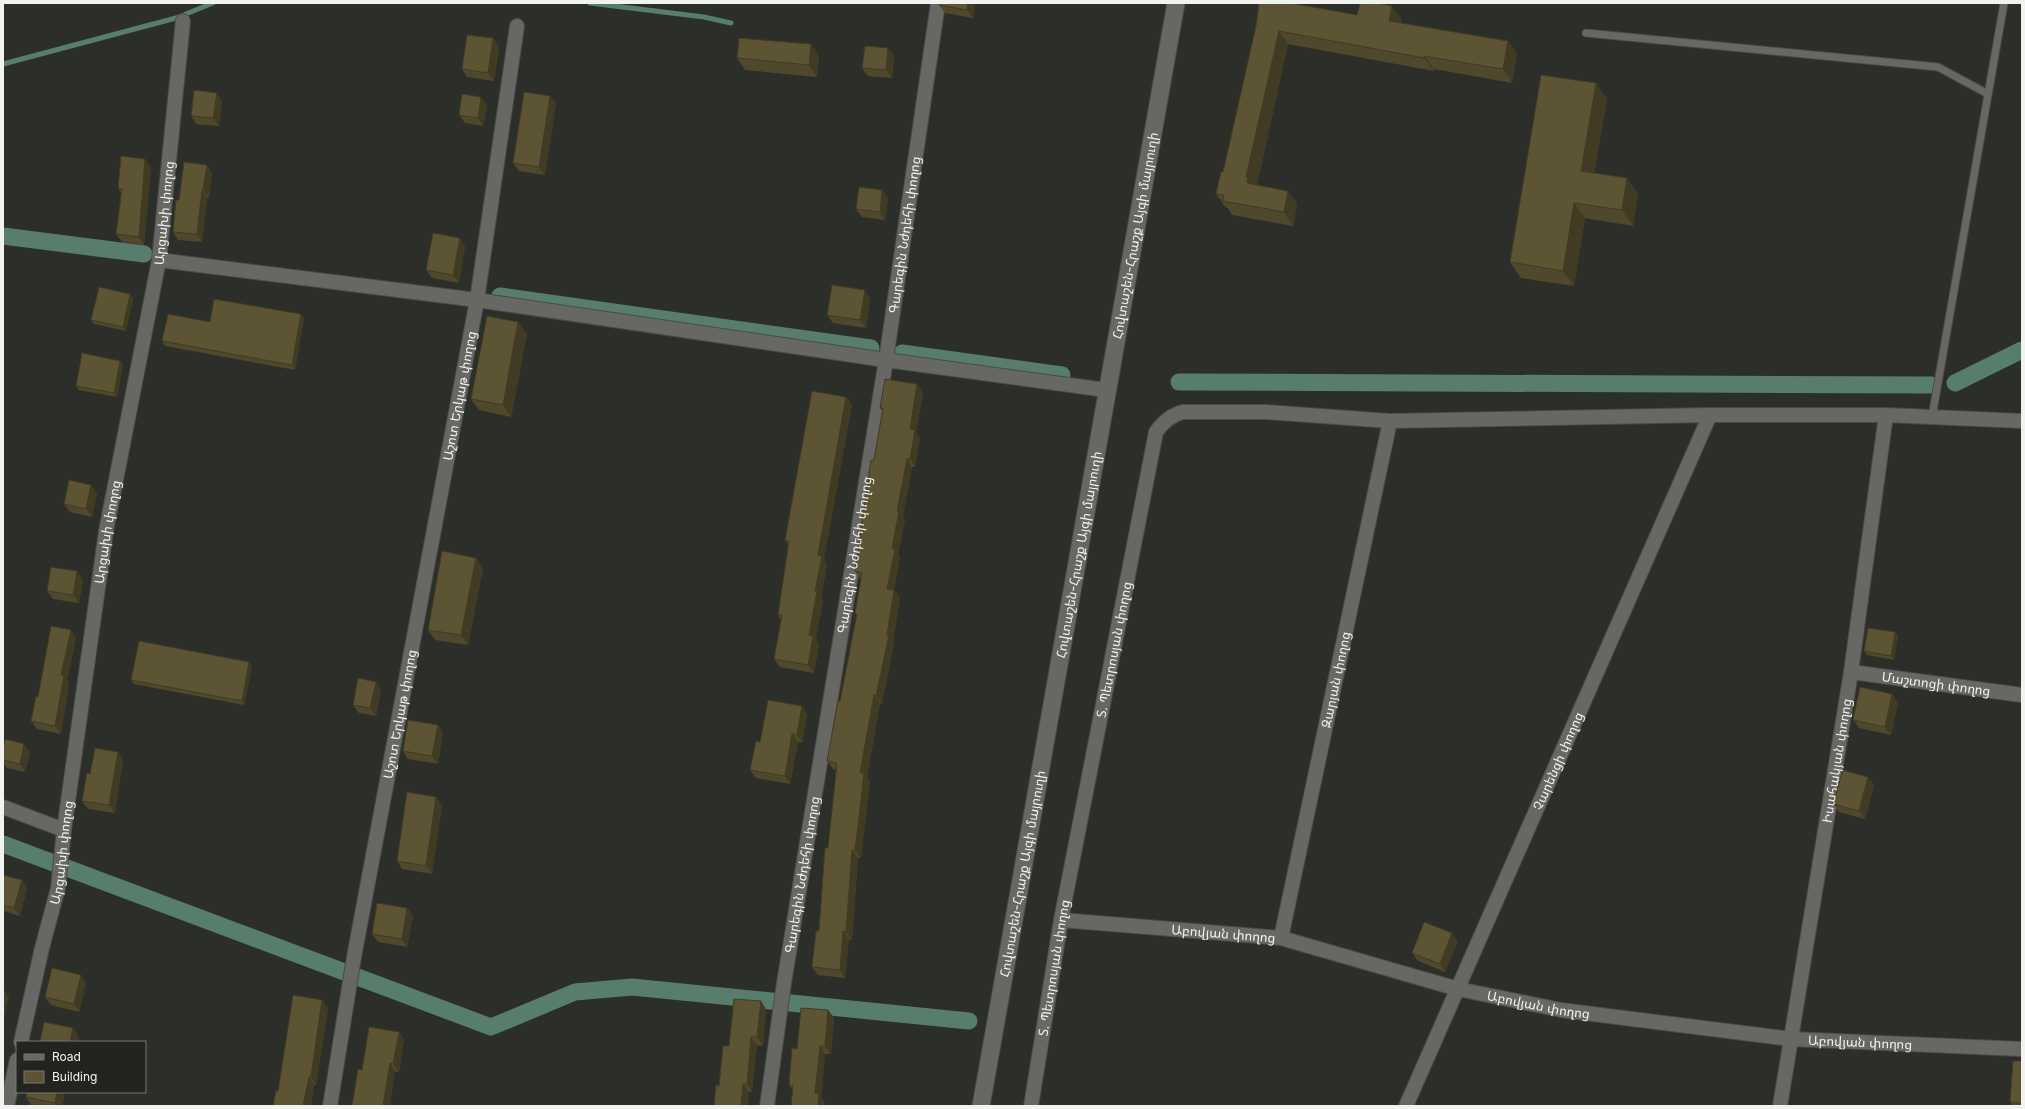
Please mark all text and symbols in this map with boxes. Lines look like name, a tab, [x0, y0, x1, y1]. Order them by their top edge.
street label: Հովտաշեն-Հրաշք Այգի մայրուղի	[1109, 131, 1161, 340]
street label: Գարեգին Նժդեհի փողոց	[885, 155, 924, 314]
street label: Արցախի փողոց	[151, 160, 177, 266]
street label: Աշոտ Երկաթ փողոց	[439, 330, 479, 462]
street label: Հովտաշեն-Հրաշք Այգի մայրուղի	[1052, 450, 1105, 659]
street label: Գարեգին Նժդեհի փողոց	[833, 475, 875, 634]
street label: Արցախի փողոց	[91, 479, 124, 585]
street label: Տ. Պետրոսյան փողոց	[1093, 580, 1135, 719]
street label: Զարյան փողոց	[1318, 630, 1353, 729]
street label: Աշոտ Երկաթ փողոց	[380, 648, 419, 780]
street label: Մաշտոցի փողոց	[1881, 668, 1992, 699]
street label: Իսահակյան փողոց	[1818, 697, 1855, 824]
street label: Չարենցի փողոց	[1529, 709, 1586, 813]
street label: Հովտաշեն-Հրաշք Այգի մայրուղի	[996, 769, 1048, 978]
street label: Գարեգին Նժդեհի փողոց	[781, 795, 822, 954]
street label: Արցախի փողոց	[46, 800, 76, 906]
street label: Տ. Պետրոսյան փողոց	[1034, 898, 1073, 1037]
street label: Աբովյան փողոց	[1171, 921, 1276, 946]
street label: Աբովյան փողոց	[1486, 987, 1591, 1022]
street label: Աբովյան փողոց	[1808, 1032, 1912, 1052]
legend	[16, 1041, 146, 1093]
text: Road	[52, 1049, 81, 1064]
text: Building	[52, 1069, 97, 1084]

